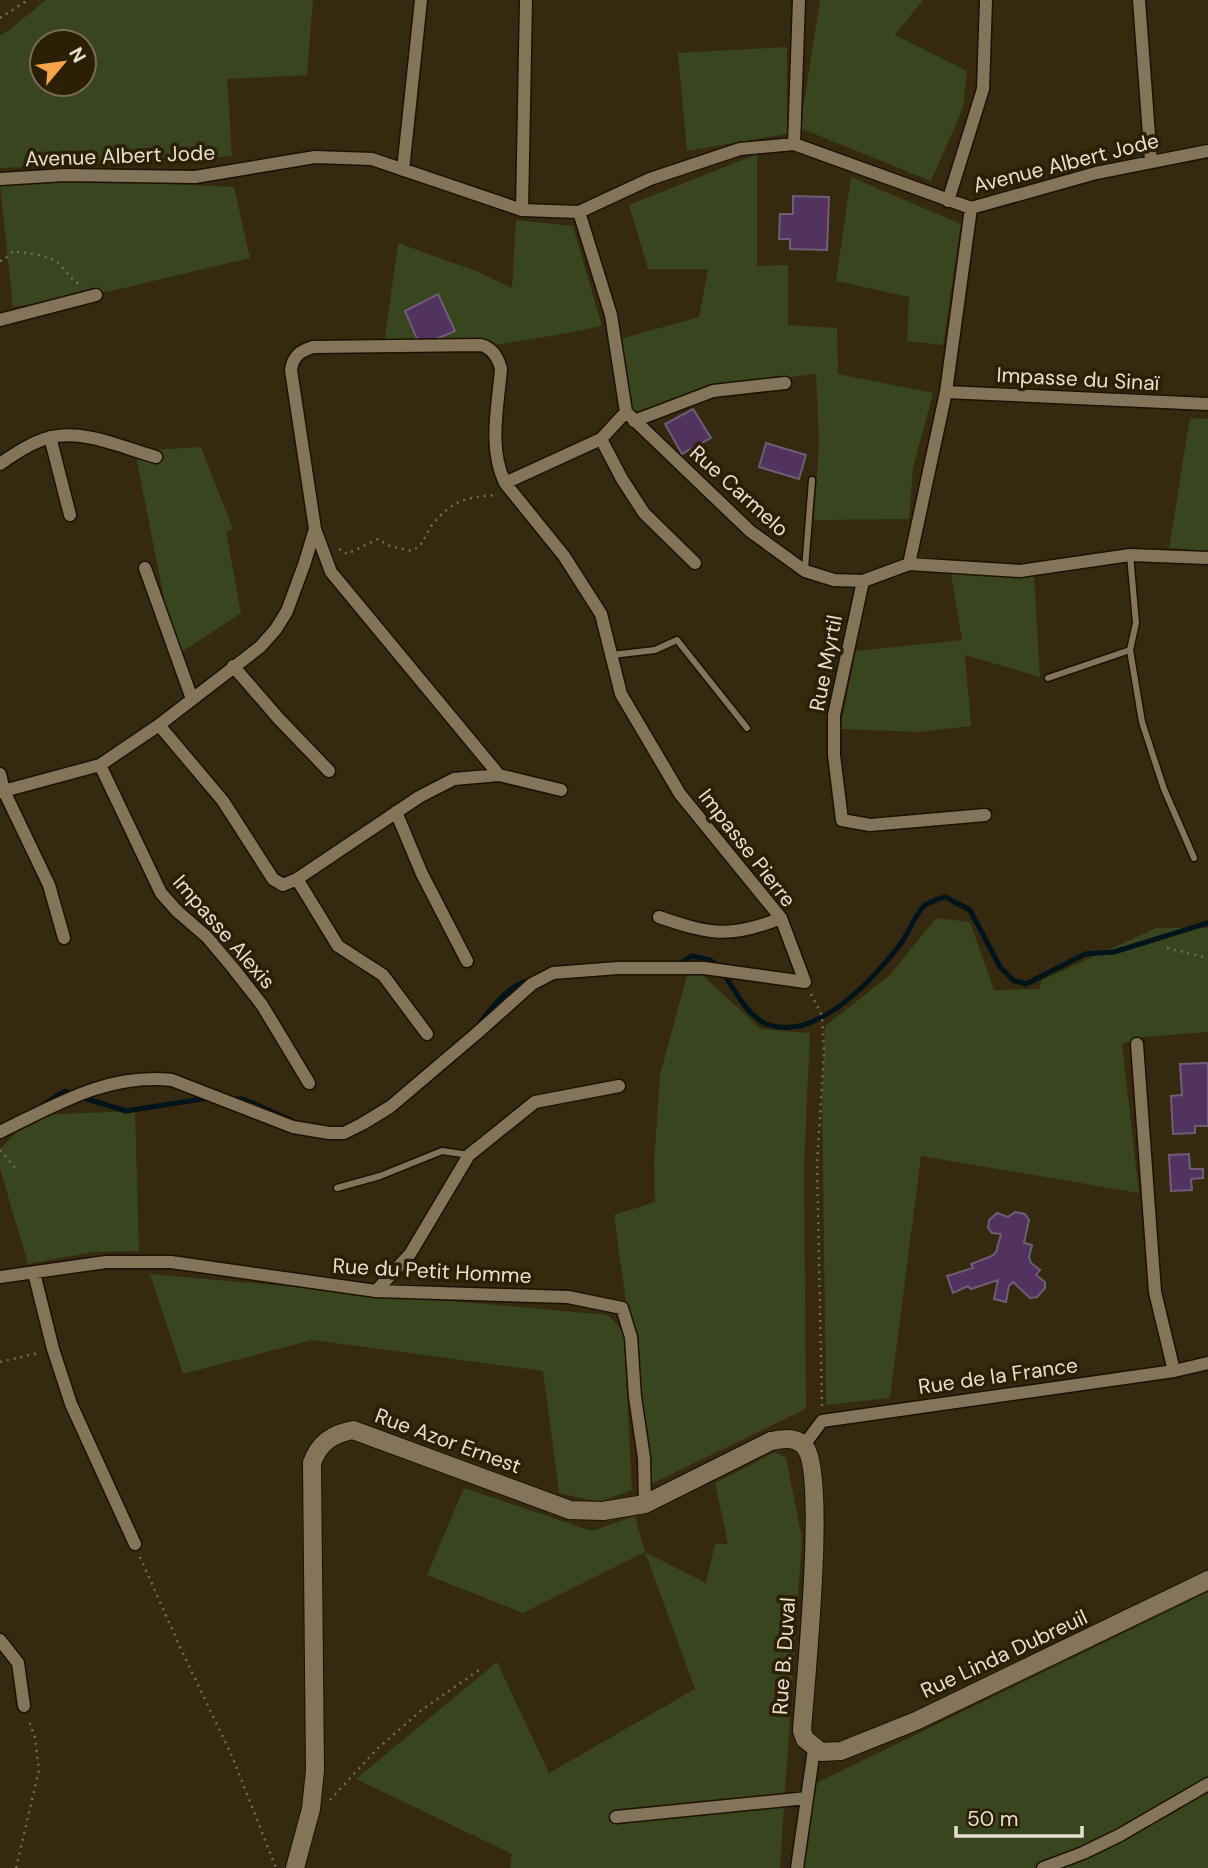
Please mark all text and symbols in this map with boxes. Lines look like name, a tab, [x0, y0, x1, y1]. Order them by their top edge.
north arrow	[28, 28, 98, 98]
text: N	[63, 43, 92, 67]
street label: Avenue Albert Jode	[970, 126, 1162, 200]
street label: Avenue Albert Jode	[24, 139, 216, 173]
street label: Impasse du Sinaï	[996, 361, 1161, 397]
street label: Rue Carmelo	[684, 439, 794, 543]
street label: Rue Myrtil	[803, 613, 849, 713]
street label: Impasse Pierre	[692, 783, 802, 913]
street label: Impasse Alexis	[167, 869, 281, 995]
street label: Rue du Petit Homme	[332, 1252, 532, 1290]
street label: Rue de la France	[916, 1351, 1080, 1401]
street label: Rue Azor Ernest	[371, 1402, 525, 1480]
street label: Rue B. Duval	[766, 1596, 802, 1716]
street label: Rue Linda Dubreuil	[916, 1603, 1092, 1705]
scale bar	[956, 1794, 1082, 1838]
text: 50 m	[967, 1805, 1018, 1833]

